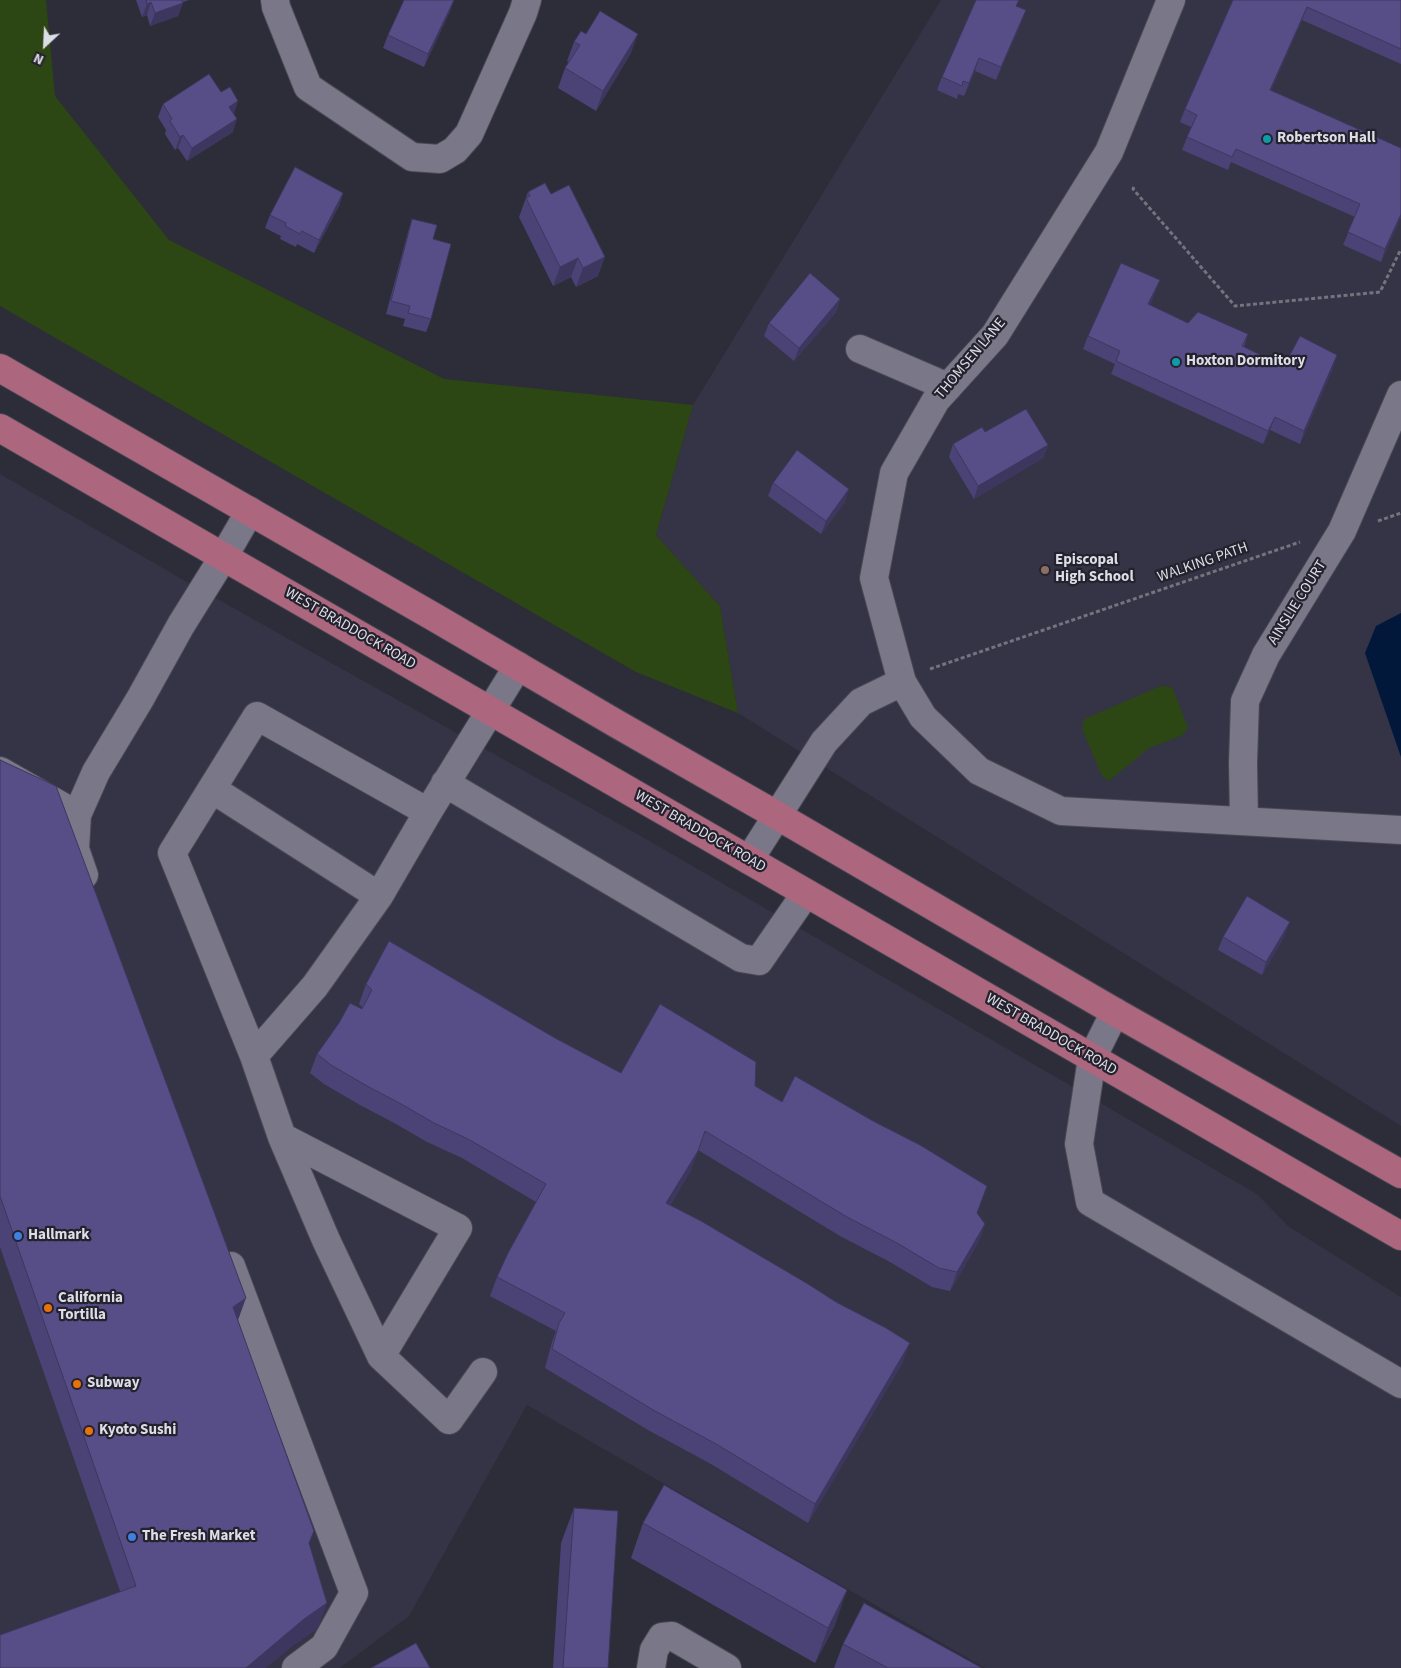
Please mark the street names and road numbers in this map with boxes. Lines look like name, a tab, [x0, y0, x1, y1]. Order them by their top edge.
street label: THOMSEN LANE	[932, 315, 1010, 403]
street label: WALKING PATH	[1155, 539, 1251, 587]
street label: AINSLIE COURT	[1265, 557, 1331, 649]
street label: WEST BRADDOCK ROAD	[281, 584, 419, 674]
street label: WEST BRADDOCK ROAD	[631, 787, 769, 877]
street label: WEST BRADDOCK ROAD	[982, 990, 1120, 1080]

